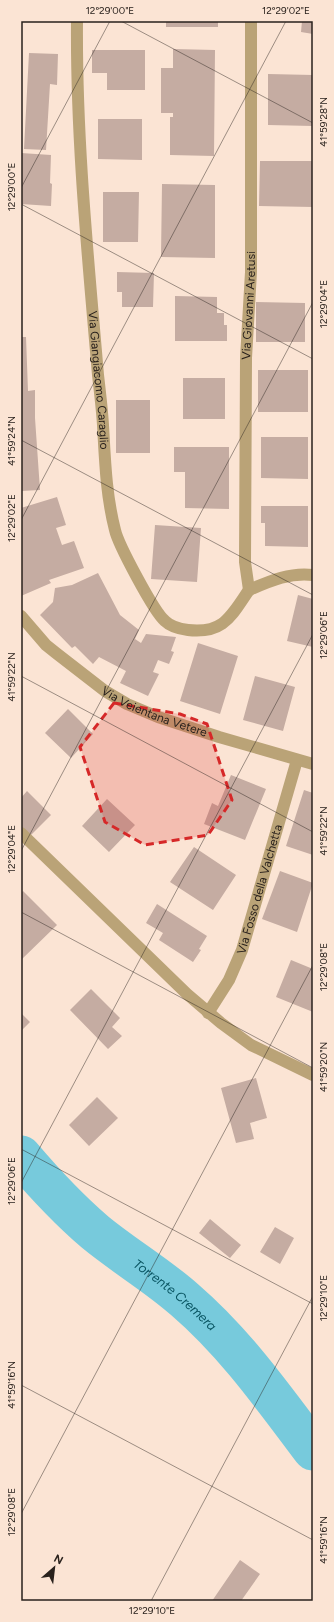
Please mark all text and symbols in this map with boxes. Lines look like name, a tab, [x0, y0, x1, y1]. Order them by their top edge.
text: 12°29'00"E	[86, 4, 134, 17]
text: 12°29'02"E	[262, 4, 310, 17]
text: 41°59'28"N	[317, 97, 330, 147]
text: 12°29'00"E	[5, 163, 18, 211]
street label: Via Giovanni Aretusi	[239, 251, 258, 360]
text: 12°29'04"E	[317, 280, 330, 328]
street label: Via Giangiacomo Caraglio	[85, 310, 111, 450]
text: 41°59'24"N	[5, 416, 18, 466]
text: 12°29'02"E	[5, 494, 18, 542]
text: 12°29'06"E	[317, 611, 330, 659]
text: 41°59'22"N	[5, 652, 18, 702]
street label: Via Veientana Vetere	[99, 684, 209, 740]
text: 41°59'22"N	[317, 806, 330, 856]
street label: Via Fosso della Valchetta	[234, 823, 285, 956]
text: 12°29'04"E	[5, 825, 18, 873]
text: 12°29'08"E	[317, 943, 330, 991]
text: 41°59'20"N	[317, 1042, 330, 1092]
text: 12°29'06"E	[5, 1157, 18, 1205]
water label: Torrente Cremera	[130, 1256, 220, 1334]
text: 12°29'10"E	[317, 1275, 330, 1321]
text: 41°59'16"N	[5, 1361, 18, 1409]
text: 12°29'08"E	[5, 1488, 18, 1536]
text: 41°59'16"N	[317, 1516, 330, 1564]
north arrow	[34, 1548, 74, 1588]
text: N	[52, 1552, 65, 1567]
text: 12°29'10"E	[129, 1604, 175, 1617]

